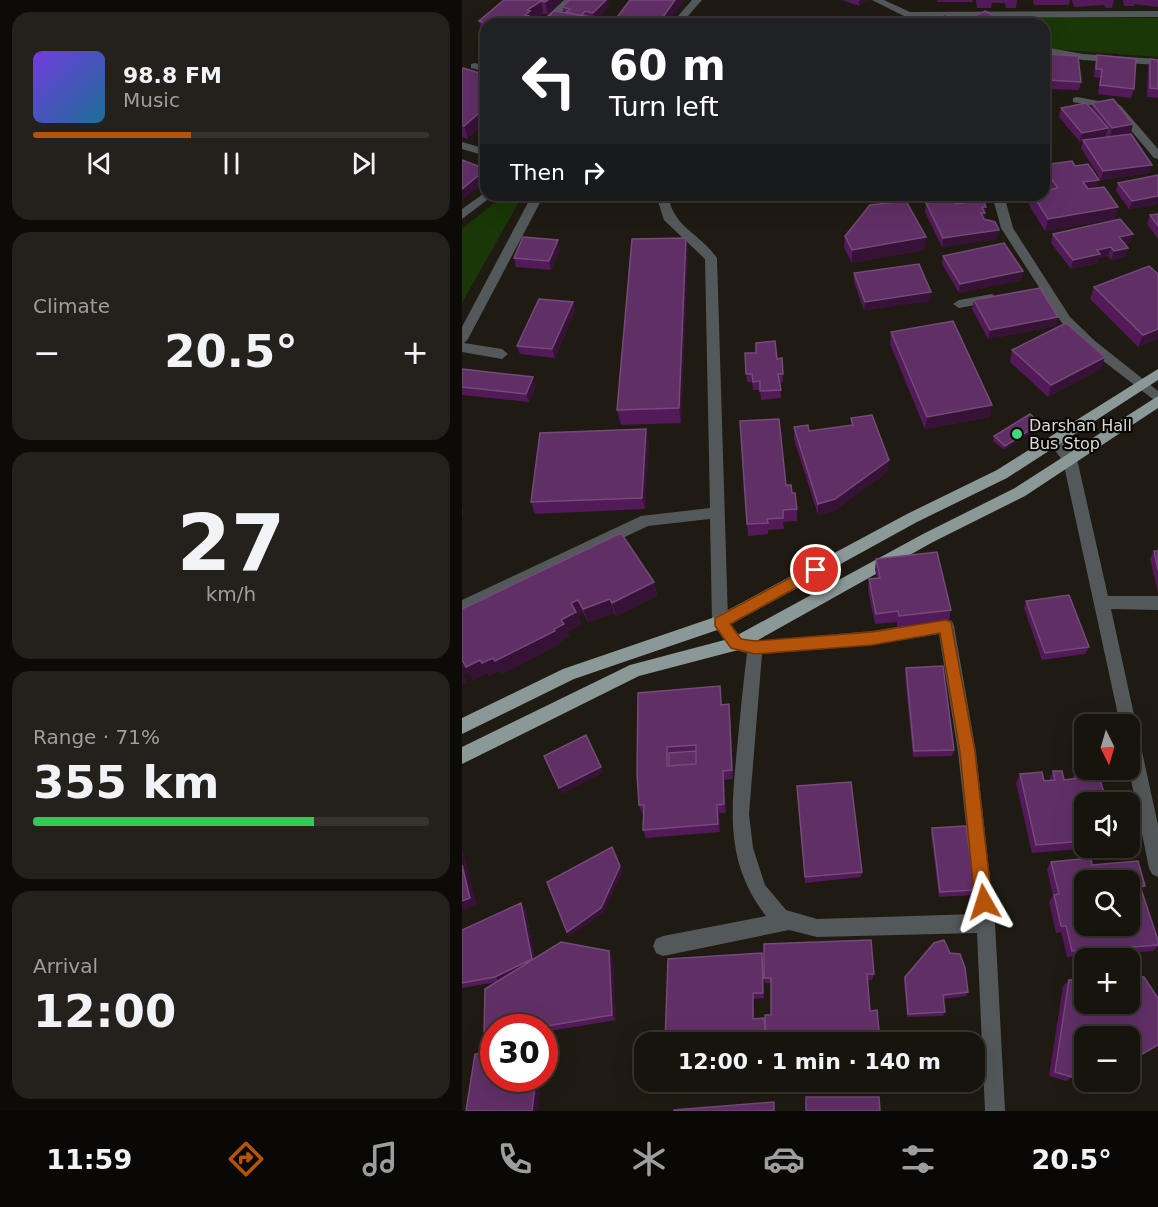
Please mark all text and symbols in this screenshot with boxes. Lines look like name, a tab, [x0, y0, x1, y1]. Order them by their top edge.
text: 60 m	[609, 41, 726, 90]
icon: left	[510, 42, 588, 120]
text: 98.8 FM	[123, 63, 222, 88]
text: Music	[123, 88, 180, 112]
text: Turn left	[609, 91, 719, 122]
icon: previous	[83, 147, 116, 180]
icon: pause	[215, 147, 248, 180]
icon: next	[347, 147, 380, 180]
icon: right	[577, 156, 610, 189]
text: Then	[510, 160, 565, 185]
text: Climate	[33, 294, 110, 318]
text: 20.5°	[164, 325, 298, 378]
text: −	[33, 333, 61, 372]
text: +	[401, 333, 429, 372]
place label: Darshan Hall Bus Stop	[1029, 416, 1132, 453]
marker: Darshan Hall Bus Stop	[1010, 427, 1024, 441]
text: 27	[177, 498, 285, 588]
pin	[790, 544, 841, 595]
icon: arrive	[799, 553, 832, 586]
text: km/h	[206, 582, 256, 606]
north arrow	[1074, 714, 1140, 780]
map controls	[1074, 714, 1140, 1092]
text: Range · 71%	[33, 725, 160, 749]
text: 355 km	[33, 756, 219, 809]
button: sound	[1074, 792, 1140, 858]
position arrow	[952, 870, 1016, 934]
button: search	[1074, 870, 1140, 936]
button: +	[1074, 948, 1140, 1014]
text: Arrival	[33, 954, 98, 978]
text: 12:00	[33, 985, 176, 1038]
speed limit sign: 30	[480, 1014, 558, 1092]
button: −	[1074, 1026, 1140, 1092]
text: 12:00 · 1 min · 140 m	[678, 1049, 941, 1074]
icon: directions	[225, 1138, 267, 1180]
icon: music	[359, 1138, 401, 1180]
icon: phone	[494, 1138, 536, 1180]
icon: climate	[628, 1138, 670, 1180]
icon: car	[763, 1138, 805, 1180]
icon: filters	[897, 1138, 939, 1180]
text: 11:59	[46, 1144, 132, 1175]
text: 20.5°	[1032, 1144, 1112, 1175]

